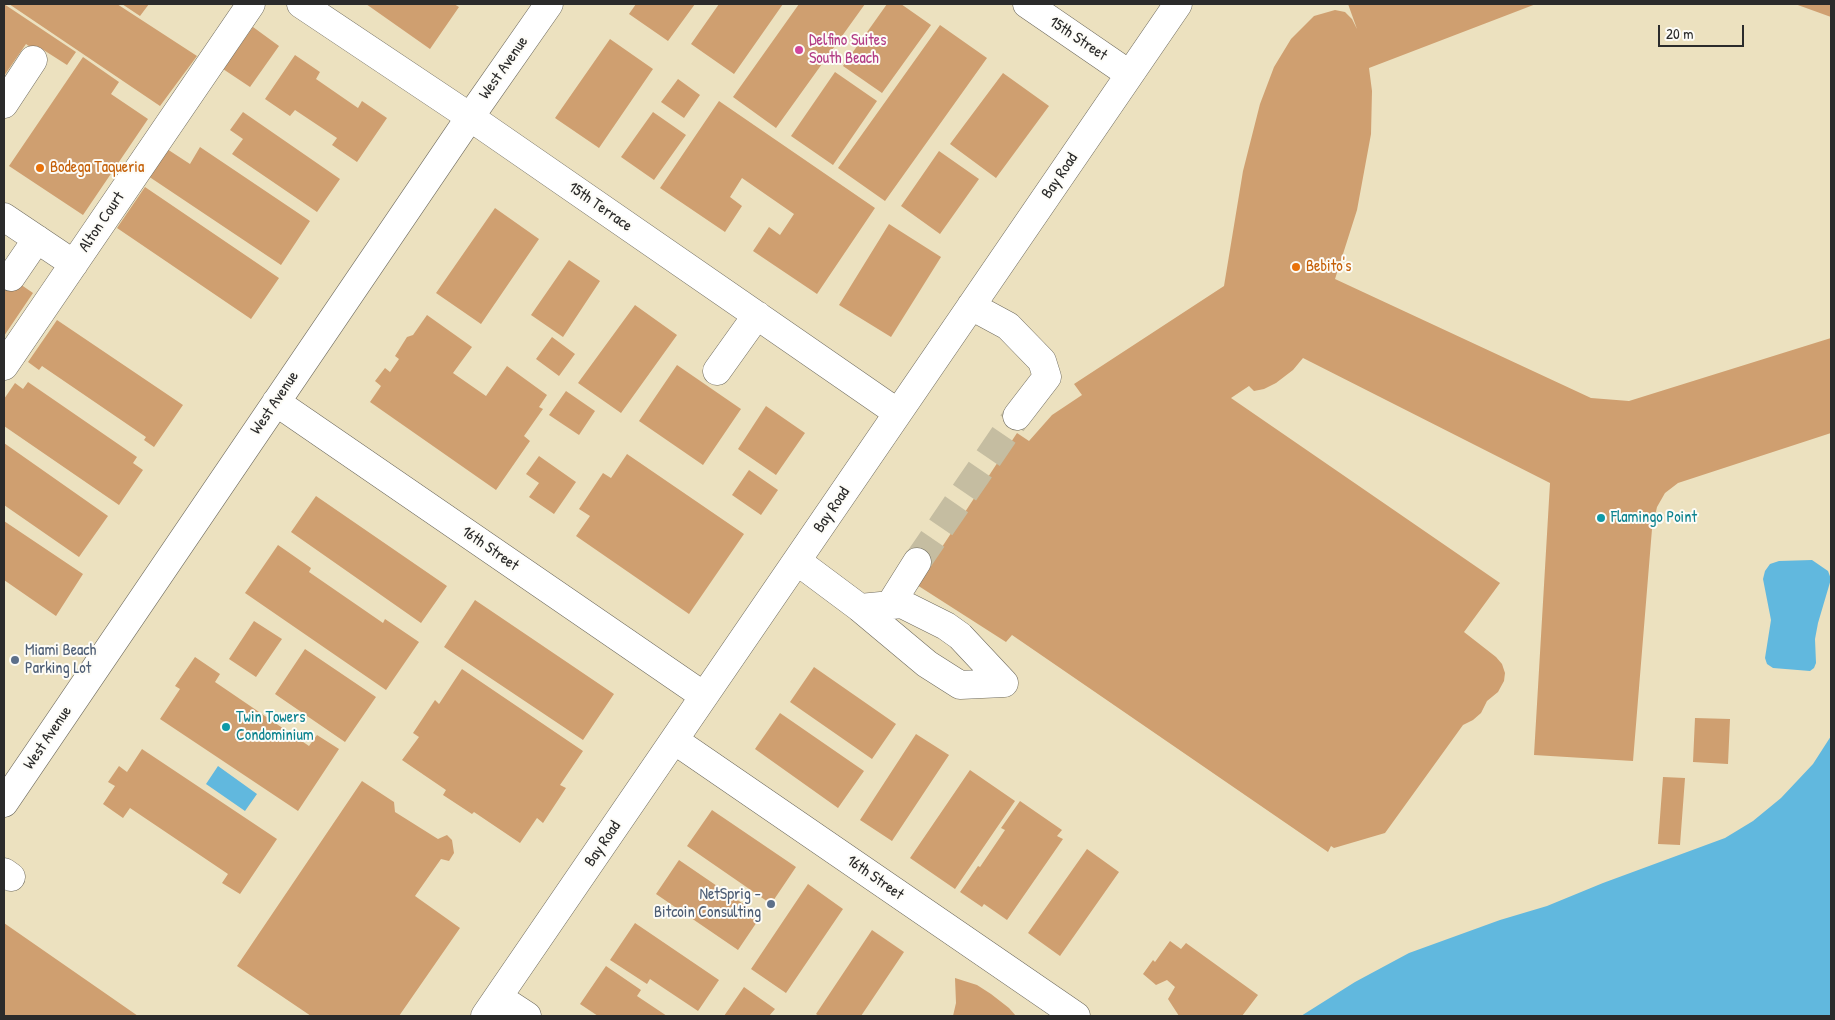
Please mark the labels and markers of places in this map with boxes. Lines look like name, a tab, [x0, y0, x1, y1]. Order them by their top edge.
place label: Delfino Suites South Beach	[809, 31, 886, 69]
marker: Delfino Suites South Beach	[793, 44, 805, 56]
place label: Bodega Taqueria	[50, 158, 144, 178]
marker: Bodega Taqueria	[34, 162, 46, 174]
place label: Bebito's	[1306, 257, 1351, 277]
marker: Bebito's	[1290, 261, 1302, 273]
place label: Flamingo Point	[1611, 508, 1697, 528]
marker: Flamingo Point	[1595, 512, 1607, 524]
place label: Miami Beach Parking Lot	[25, 641, 96, 679]
marker: Miami Beach Parking Lot	[9, 654, 21, 666]
place label: Twin Towers Condominium	[236, 708, 314, 746]
marker: Twin Towers Condominium	[220, 721, 232, 733]
place label: NetSprig - Bitcoin Consulting	[654, 885, 761, 923]
marker: NetSprig - Bitcoin Consulting	[765, 898, 777, 910]

